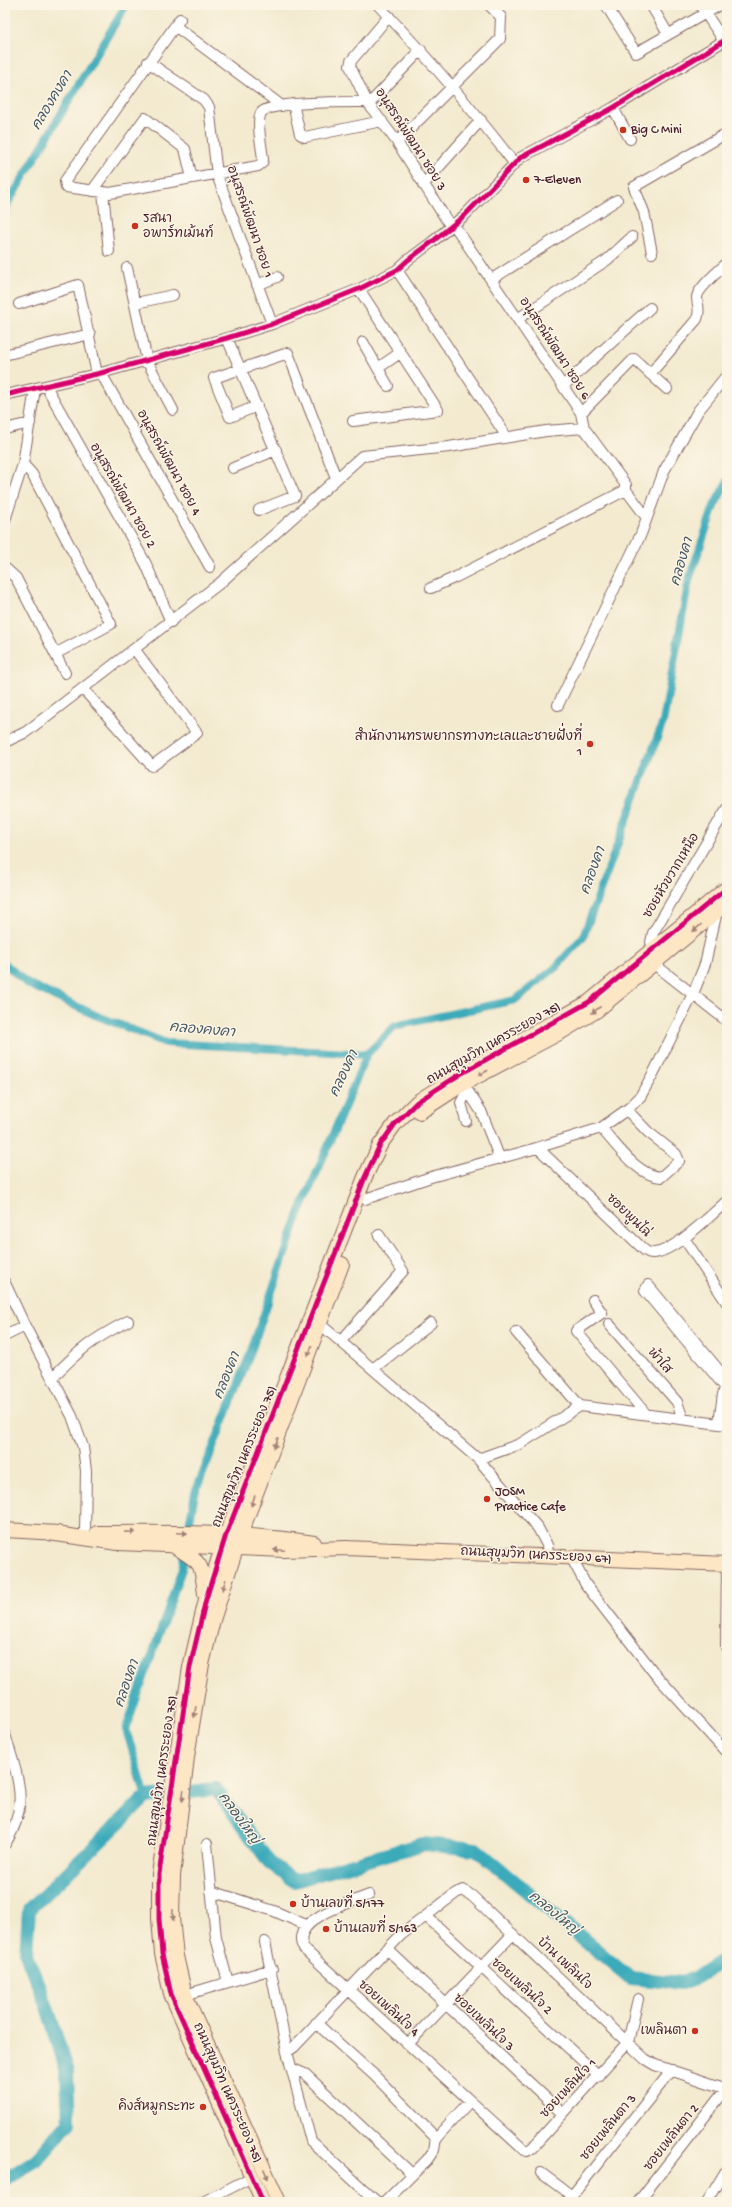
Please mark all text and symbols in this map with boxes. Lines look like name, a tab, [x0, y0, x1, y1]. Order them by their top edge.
water label: คลองคงคา	[29, 68, 78, 134]
street label: อนุสรณ์พัฒนา ซอย 3	[371, 84, 452, 194]
place label: Big C Mini	[630, 123, 682, 138]
marker: Big C Mini	[618, 125, 628, 135]
street label: อนุสรณ์พัฒนา ซอย 1	[223, 163, 279, 280]
place label: 7-Eleven	[533, 173, 582, 188]
marker: 7-Eleven	[521, 175, 531, 185]
place label: รสนา อพาร์ทเม้นท์	[143, 212, 214, 242]
marker: รสนา อพาร์ทเม้นท์	[130, 221, 140, 231]
street label: อนุสรณ์พัฒนา ซอย 6	[515, 293, 596, 403]
street label: อนุสรณ์พัฒนา ซอย 4	[133, 406, 207, 518]
street label: อนุสรณ์พัฒนา ซอย 2	[86, 439, 162, 552]
water label: คลองคา	[668, 535, 698, 588]
place label: สำนักงานทรพยากรทางทะเลและชายฝั่งที่ 1	[355, 722, 582, 760]
marker: สำนักงานทรพยากรทางทะเลและชายฝั่งที่ 1	[585, 739, 595, 749]
street label: ซอยหัวขวากเหนือ	[638, 829, 703, 921]
water label: คลองคา	[578, 844, 611, 897]
one-way arrow	[692, 923, 703, 932]
street label: ถนนสุขุมวิท (นครระยอง 75)	[424, 998, 563, 1088]
one-way arrow	[591, 1006, 602, 1014]
water label: คลองคงคา	[168, 1020, 236, 1042]
water label: คลองคา	[327, 1047, 364, 1100]
one-way arrow	[477, 1070, 489, 1077]
street label: ซอยพูนไฉ่	[603, 1188, 656, 1241]
street label: พ้าใส	[644, 1342, 678, 1378]
one-way arrow	[307, 1346, 313, 1358]
water label: คลองคา	[211, 1349, 245, 1402]
street label: ถนนสุขุมวิท (นครระยอง 75)	[208, 1383, 280, 1530]
one-way arrow	[272, 1437, 278, 1449]
place label: JOSM Practice Cafe	[494, 1485, 566, 1515]
marker: JOSM Practice Cafe	[482, 1494, 492, 1504]
one-way arrow	[250, 1496, 256, 1508]
one-way arrow	[124, 1529, 136, 1536]
one-way arrow	[176, 1530, 189, 1536]
street label: ถนนสุขุมวิท (นครระยอง 67)	[460, 1543, 612, 1567]
one-way arrow	[272, 1547, 285, 1553]
one-way arrow	[221, 1580, 227, 1592]
water label: คลองคา	[112, 1657, 144, 1710]
street label: ถนนสุขุมวิท (นครระยอง 75)	[143, 1695, 181, 1847]
one-way arrow	[191, 1705, 197, 1718]
water label: คลองใหญ่	[214, 1788, 267, 1851]
one-way arrow	[180, 1790, 186, 1802]
water label: คลองใหญ่	[525, 1886, 586, 1942]
place label: บ้านเลขที่ 5/177	[301, 1889, 386, 1912]
marker: บ้านเลขที่ 5/177	[288, 1899, 298, 1909]
one-way arrow	[169, 1909, 176, 1921]
place label: บ้านเลขที่ 5/163	[334, 1914, 417, 1937]
marker: บ้านเลขที่ 5/163	[321, 1924, 331, 1934]
street label: บ้าน เพลินใจ	[533, 1932, 597, 1993]
street label: ซอยเพลินใจ 2	[487, 1953, 558, 2019]
street label: ซอยเพลินใจ 4	[354, 1975, 424, 2040]
street label: ซอยเพลินใจ 3	[450, 1988, 519, 2055]
street label: ถนนสุขุมวิท (นครระยอง 75)	[189, 2020, 267, 2165]
place label: เพลินตา	[641, 2022, 687, 2039]
marker: เพลินตา	[690, 2026, 700, 2036]
street label: ซอยเพลินใจ 1	[535, 2053, 600, 2122]
street label: ซอยเพลินตา 3	[576, 2090, 640, 2164]
place label: คิงส์หมูกระทะ	[118, 2096, 195, 2115]
street label: ซอยเพลินตา 2	[640, 2100, 703, 2174]
marker: คิงส์หมูกระทะ	[198, 2102, 208, 2112]
one-way arrow	[264, 2169, 270, 2181]

